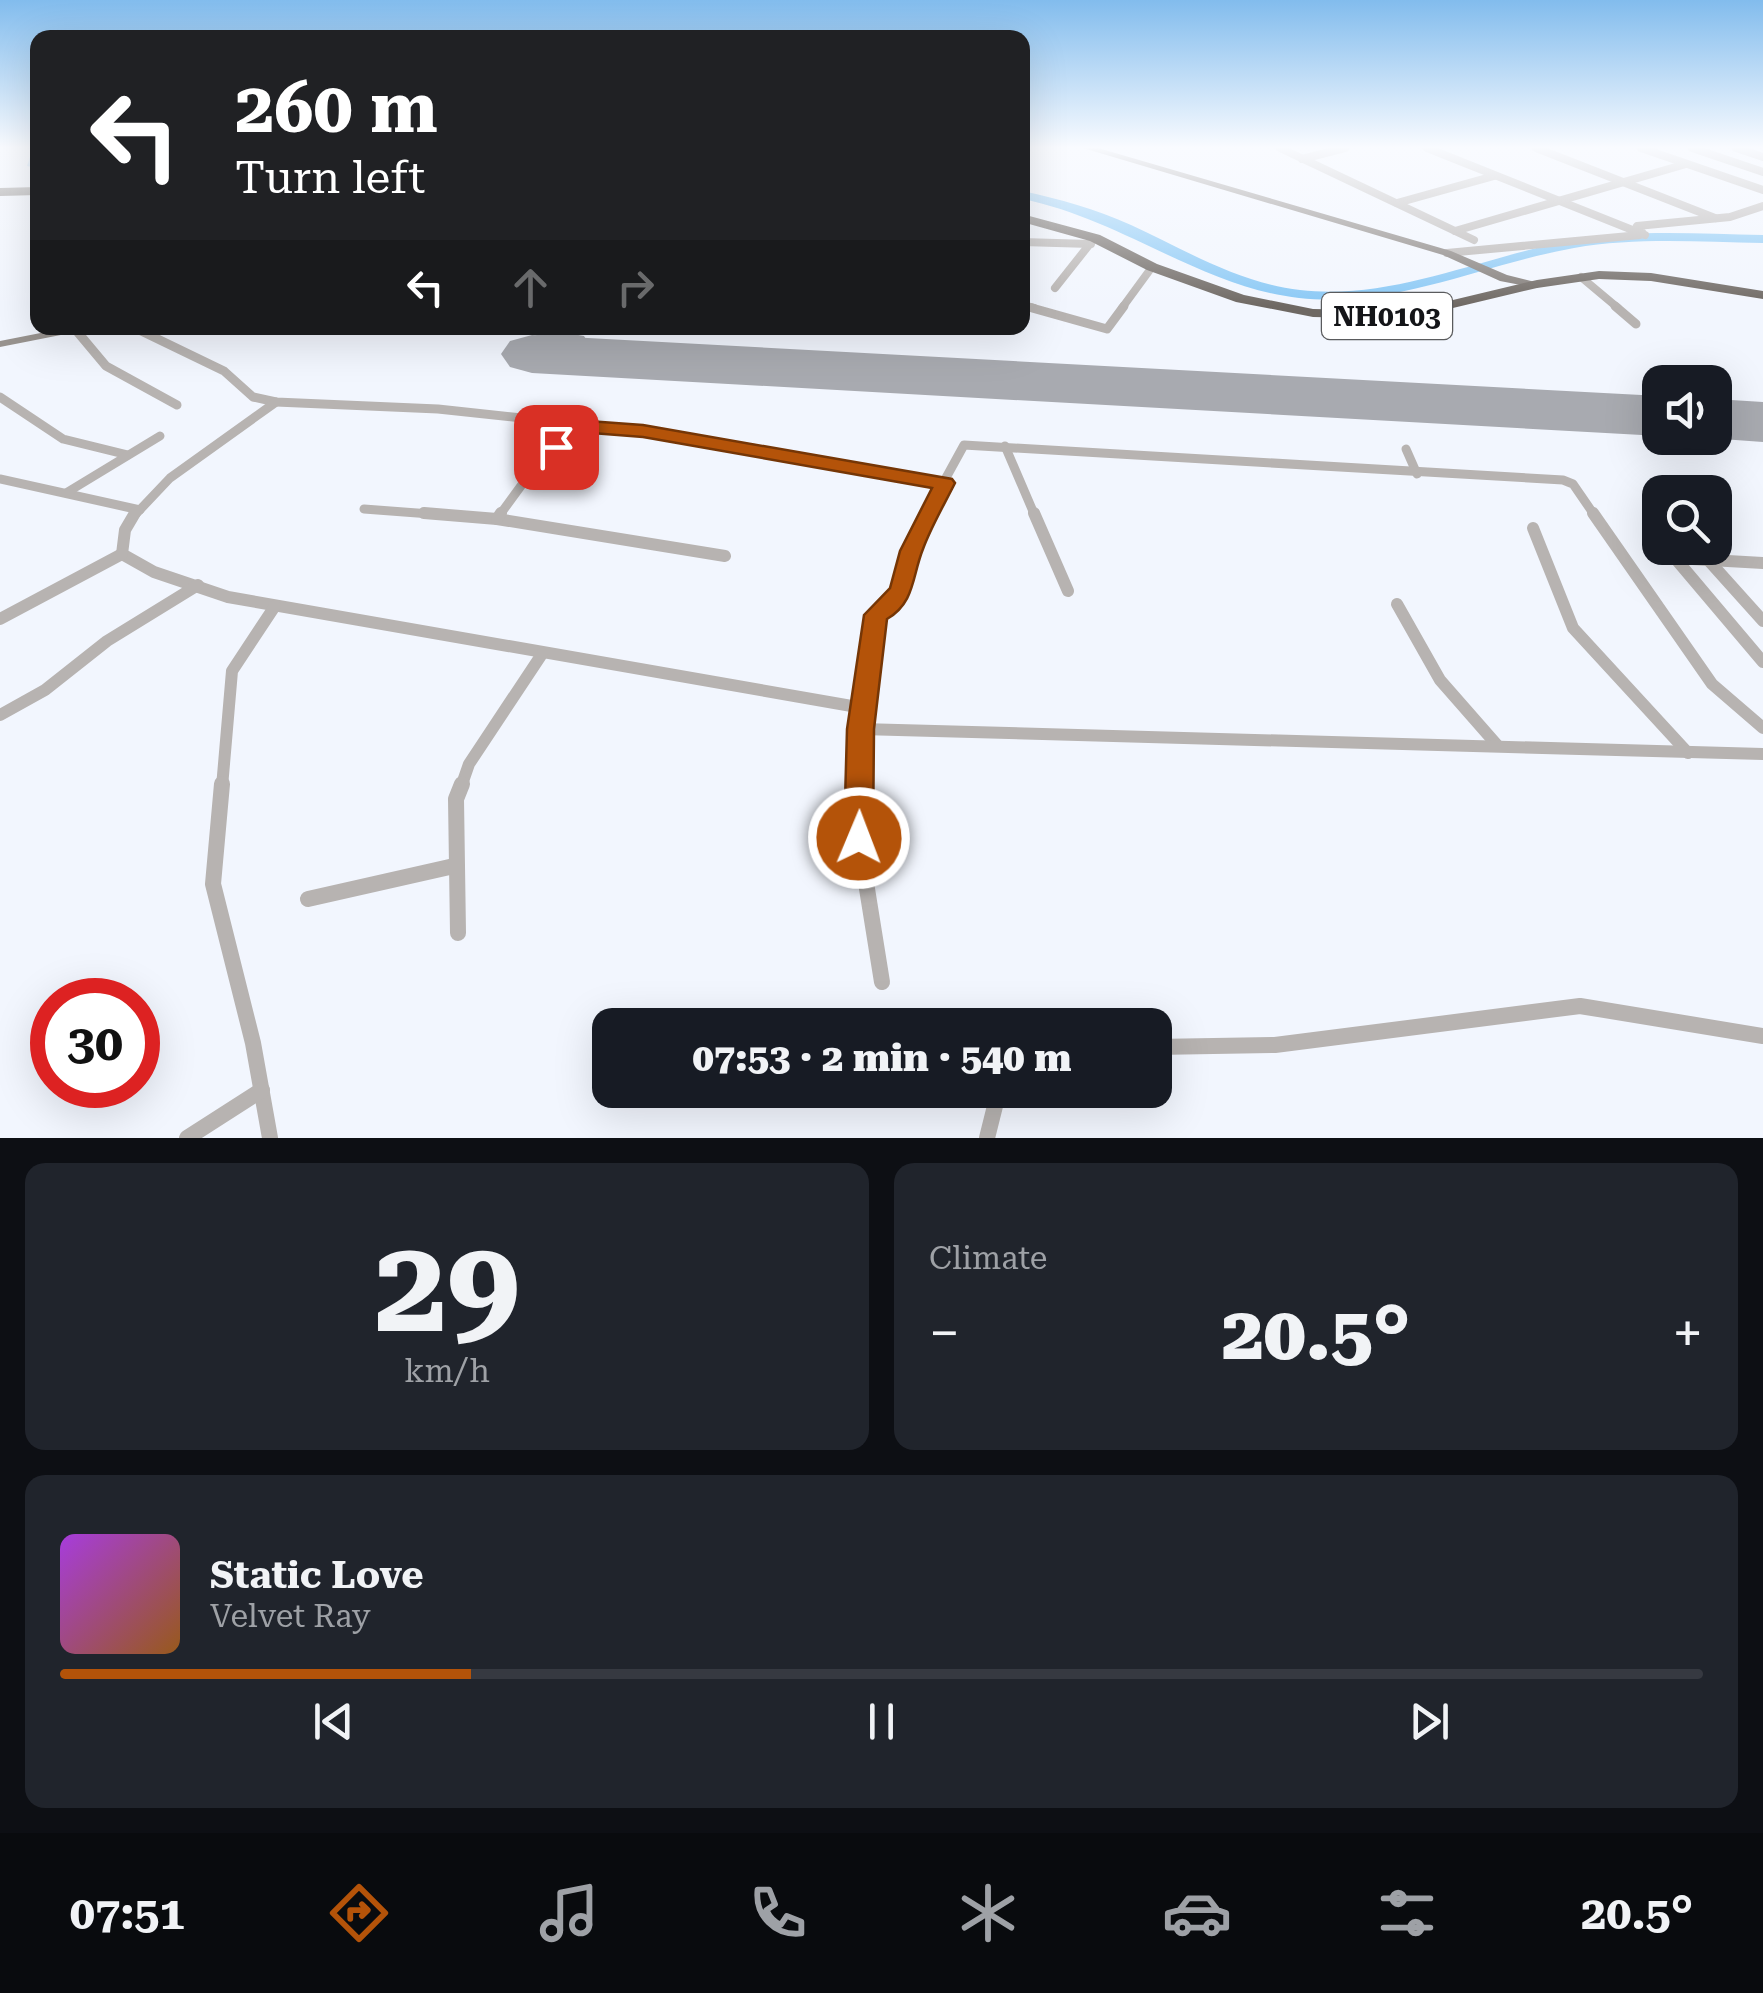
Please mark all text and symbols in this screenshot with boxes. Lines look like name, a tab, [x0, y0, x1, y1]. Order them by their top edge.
text: 260 m	[235, 67, 438, 149]
icon: left	[70, 70, 200, 200]
text: Turn left	[235, 151, 425, 204]
icon: left	[398, 260, 453, 315]
icon: ahead	[503, 260, 558, 315]
icon: right	[608, 260, 663, 315]
road number: NH0103	[1322, 293, 1452, 339]
map controls	[1642, 365, 1732, 565]
button: sound	[1642, 365, 1732, 455]
pin	[514, 405, 599, 490]
icon: arrive	[529, 420, 584, 475]
button: search	[1642, 475, 1732, 565]
position arrow	[807, 786, 911, 890]
speed limit sign: 30	[30, 978, 160, 1108]
text: 07:53 · 2 min · 540 m	[692, 1036, 1072, 1080]
text: 29	[374, 1210, 520, 1363]
text: Climate	[929, 1239, 1047, 1277]
text: 20.5°	[1222, 1289, 1410, 1377]
text: −	[929, 1301, 960, 1365]
text: +	[1672, 1301, 1703, 1365]
text: km/h	[404, 1352, 490, 1390]
text: Static Love	[210, 1553, 423, 1597]
text: Velvet Ray	[210, 1597, 371, 1635]
icon: previous	[306, 1694, 361, 1749]
icon: pause	[854, 1694, 909, 1749]
icon: next	[1402, 1694, 1457, 1749]
icon: directions	[324, 1878, 394, 1948]
icon: music	[534, 1878, 604, 1948]
icon: phone	[743, 1878, 813, 1948]
icon: climate	[953, 1878, 1023, 1948]
icon: car	[1162, 1878, 1232, 1948]
icon: filters	[1372, 1878, 1442, 1948]
text: 07:51	[70, 1887, 185, 1940]
text: 20.5°	[1581, 1887, 1693, 1940]

